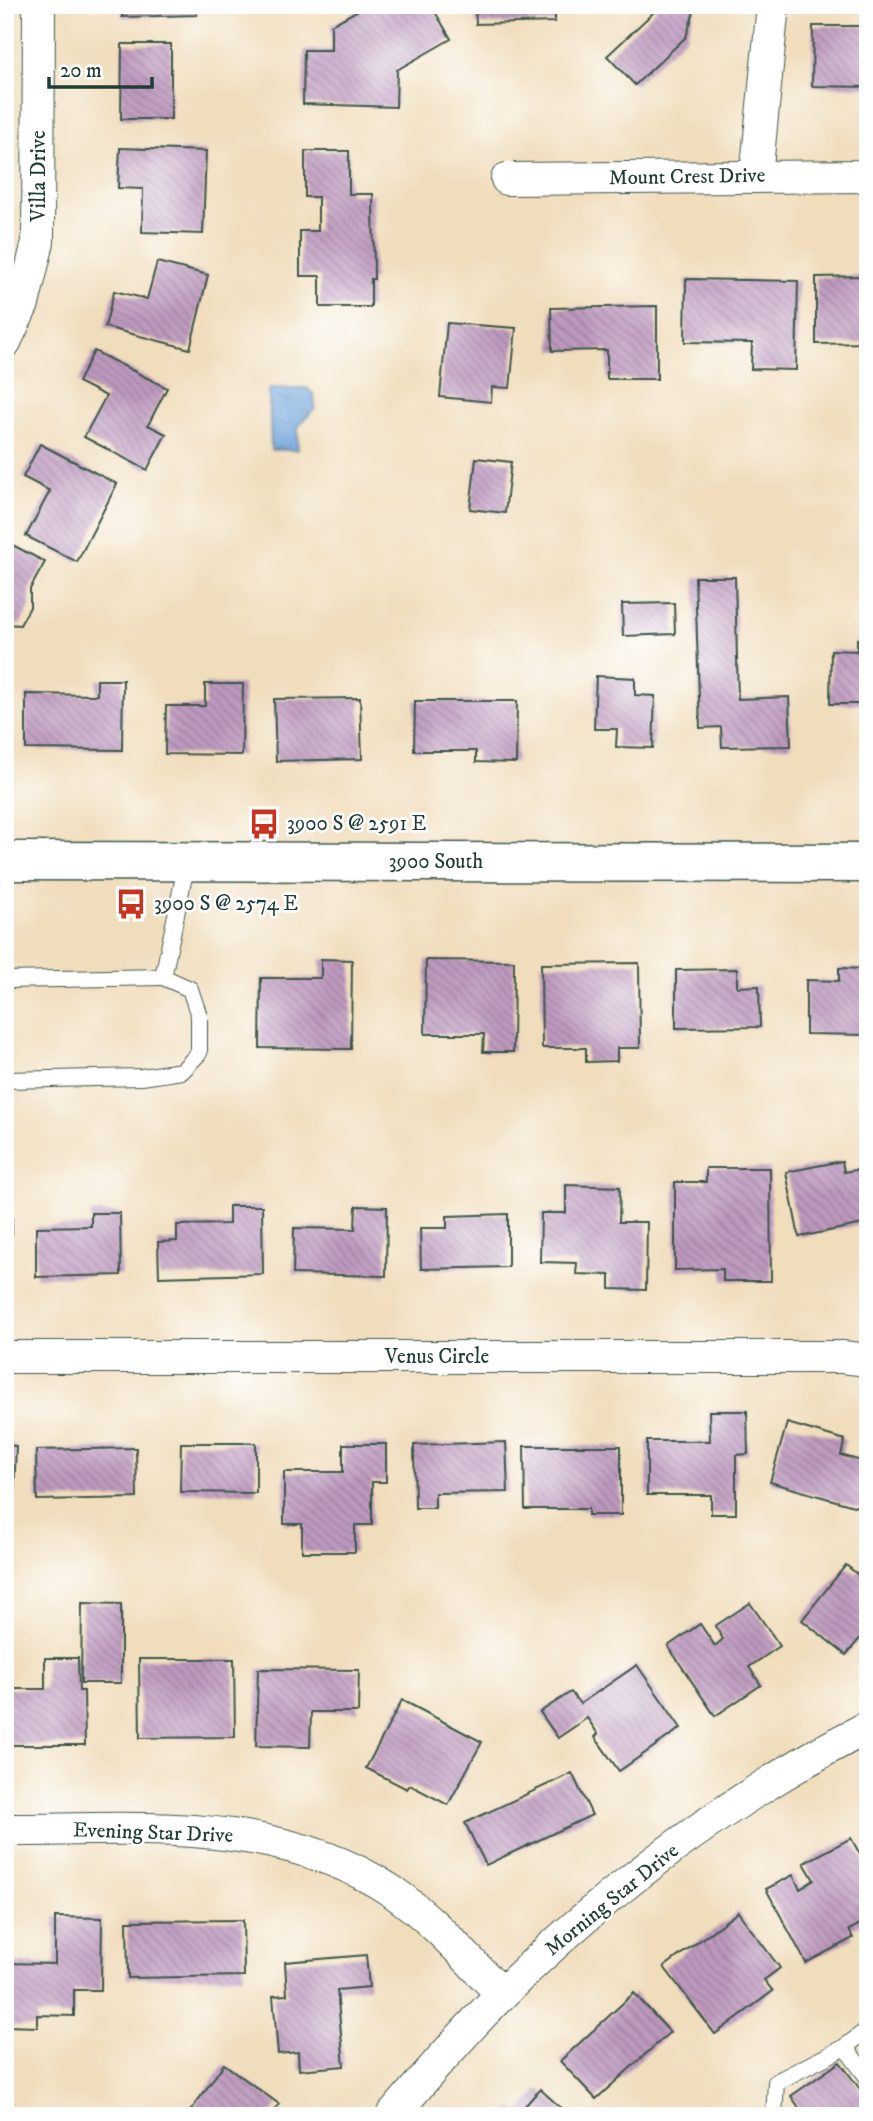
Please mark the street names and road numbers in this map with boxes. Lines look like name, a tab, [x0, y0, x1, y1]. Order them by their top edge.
street label: Villa Drive	[26, 130, 52, 223]
street label: Mount Crest Drive	[608, 163, 766, 191]
street label: 3900 South	[389, 849, 483, 875]
street label: Venus Circle	[384, 1344, 490, 1370]
street label: Evening Star Drive	[73, 1817, 234, 1849]
street label: Morning Star Drive	[540, 1838, 684, 1962]

